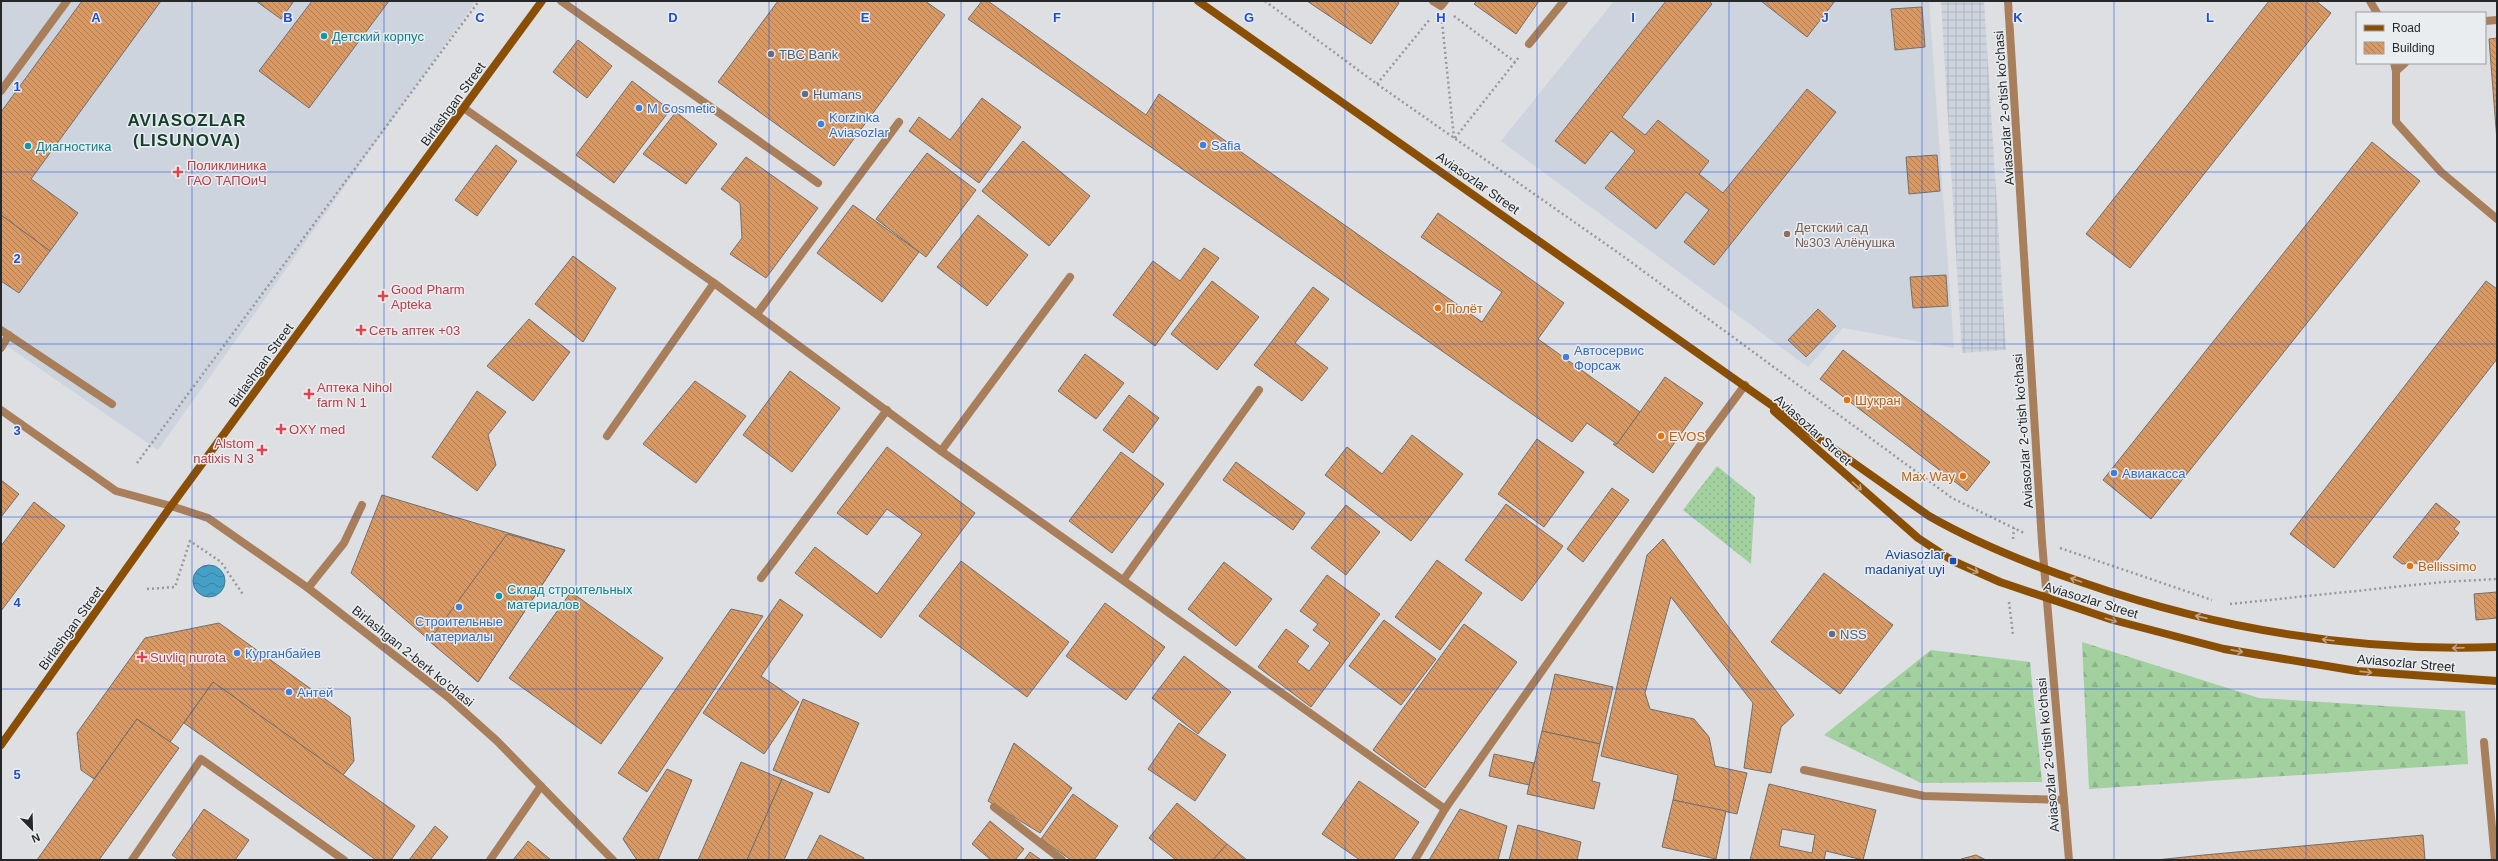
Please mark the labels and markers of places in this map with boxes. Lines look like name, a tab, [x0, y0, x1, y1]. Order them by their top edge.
place label: Детский корпус	[332, 29, 424, 44]
marker: Детский корпус	[319, 31, 329, 41]
place label: TBC Bank	[779, 47, 839, 62]
marker: TBC Bank	[766, 49, 776, 59]
place label: Humans	[813, 87, 862, 102]
marker: Humans	[800, 89, 810, 99]
place label: M Cosmetic	[647, 101, 716, 116]
marker: M Cosmetic	[634, 103, 644, 113]
place label: Korzinka Aviasozlar	[829, 110, 889, 140]
marker: Korzinka Aviasozlar	[816, 119, 826, 129]
place label: Safia	[1211, 138, 1241, 153]
place label: Диагностика	[36, 139, 112, 154]
marker: Safia	[1198, 140, 1208, 150]
marker: Диагностика	[23, 141, 33, 151]
place label: Поликлиника ГАО ТАПОиЧ	[187, 158, 267, 188]
marker: Поликлиника ГАО ТАПОиЧ	[172, 166, 184, 178]
place label: Детский сад №303 Алёнушка	[1795, 220, 1896, 250]
marker: Детский сад №303 Алёнушка	[1782, 229, 1792, 239]
place label: Good Pharm Apteka	[391, 282, 465, 312]
marker: Good Pharm Apteka	[378, 291, 388, 301]
place label: Полёт	[1446, 301, 1483, 316]
marker: Полёт	[1433, 303, 1443, 313]
place label: Сеть аптек +03	[369, 323, 460, 338]
marker: Сеть аптек +03	[356, 325, 366, 335]
place label: Автосервис Форсаж	[1574, 343, 1644, 373]
marker: Автосервис Форсаж	[1561, 352, 1571, 362]
place label: Аптека Nihol farm N 1	[317, 380, 392, 410]
marker: Аптека Nihol farm N 1	[304, 389, 314, 399]
place label: Шукран	[1855, 393, 1901, 408]
marker: Шукран	[1842, 395, 1852, 405]
place label: OXY med	[289, 422, 345, 437]
marker: OXY med	[276, 424, 286, 434]
place label: EVOS	[1669, 429, 1705, 444]
marker: EVOS	[1656, 431, 1666, 441]
place label: Alstom natixis N 3	[193, 436, 254, 466]
marker: Alstom natixis N 3	[257, 445, 267, 455]
place label: Авиакасса	[2122, 466, 2186, 481]
marker: Авиакасса	[2109, 468, 2119, 478]
place label: Max Way	[1901, 469, 1955, 484]
marker: Max Way	[1958, 471, 1968, 481]
place label: Aviasozlar madaniyat uyi	[1865, 547, 1946, 577]
marker: Aviasozlar madaniyat uyi	[1948, 556, 1958, 566]
place label: Bellissimo	[2418, 559, 2477, 574]
marker: Bellissimo	[2405, 561, 2415, 571]
place label: Склад строительных материалов	[507, 582, 633, 612]
marker: Склад строительных материалов	[494, 591, 504, 601]
marker: Строительные материалы	[454, 602, 464, 612]
place label: Строительные материалы	[415, 614, 503, 644]
place label: NSS	[1840, 627, 1867, 642]
marker: NSS	[1827, 629, 1837, 639]
place label: Курганбайев	[245, 646, 321, 661]
marker: Курганбайев	[232, 648, 242, 658]
place label: Suvliq nurota	[150, 650, 227, 665]
marker: Suvliq nurota	[137, 652, 147, 662]
place label: Антей	[297, 685, 333, 700]
marker: Антей	[284, 687, 294, 697]

